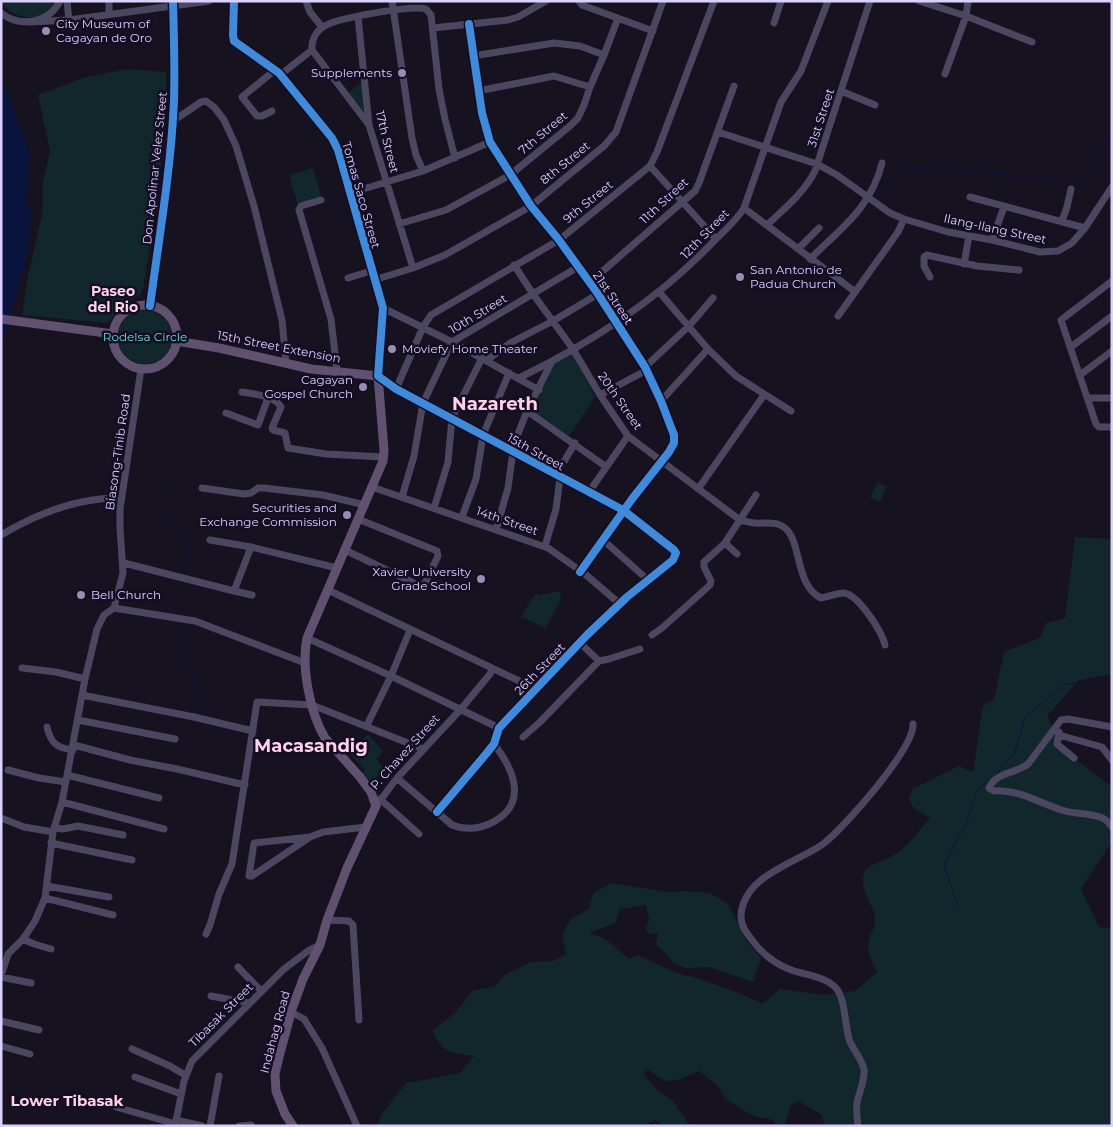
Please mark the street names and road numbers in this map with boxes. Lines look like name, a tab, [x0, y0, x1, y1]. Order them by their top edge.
street label: 31st Street	[804, 86, 837, 149]
street label: Don Apolinar Velez Street	[139, 91, 170, 245]
street label: 7th Street	[515, 108, 570, 157]
street label: 17th Street	[373, 109, 402, 175]
street label: 8th Street	[537, 138, 593, 187]
street label: Tomas Saco Street	[339, 140, 384, 250]
street label: 11th Street	[636, 174, 691, 227]
street label: 9th Street	[560, 177, 616, 226]
street label: 12th Street	[677, 205, 732, 262]
street label: Ilang-Ilang Street	[942, 210, 1048, 247]
street label: 21st Street	[590, 268, 637, 327]
street label: 10th Street	[446, 290, 509, 337]
street label: 15th Street Extension	[216, 327, 342, 366]
street label: 20th Street	[595, 369, 646, 433]
street label: Biasong-Tinib Road	[102, 393, 133, 511]
street label: 15th Street	[505, 430, 568, 474]
street label: 14th Street	[474, 503, 540, 538]
street label: 26th Street	[511, 639, 568, 698]
street label: P. Chavez Street	[367, 711, 443, 793]
street label: Tibasak Street	[185, 979, 256, 1050]
street label: Indahag Road	[256, 989, 293, 1075]

